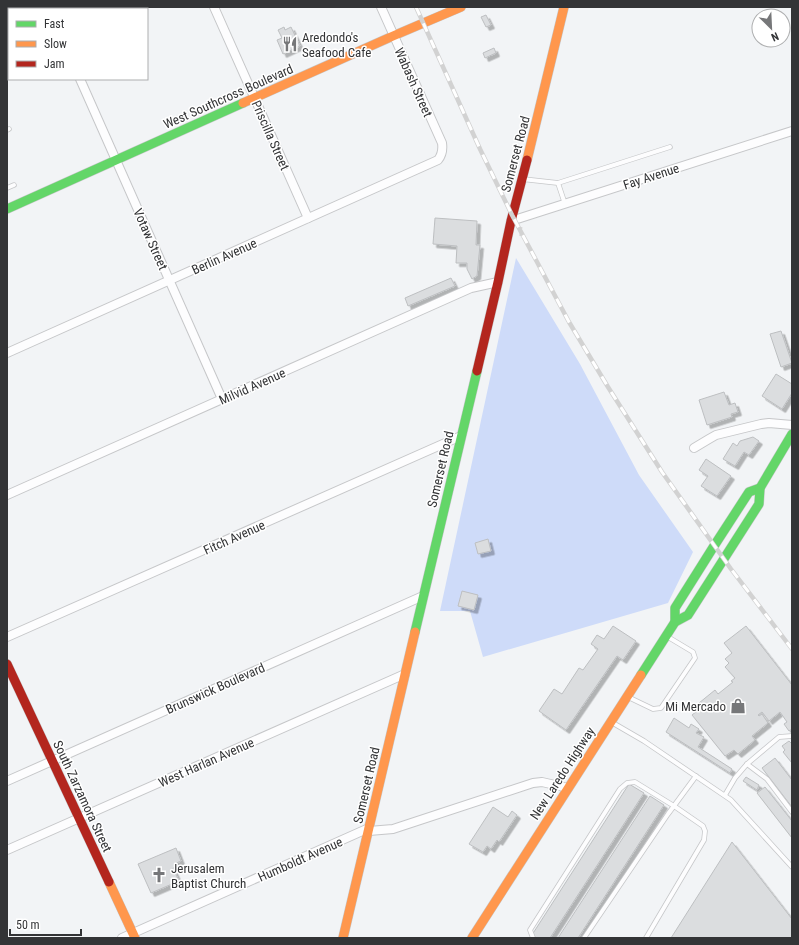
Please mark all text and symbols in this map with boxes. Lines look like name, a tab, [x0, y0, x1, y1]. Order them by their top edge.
legend	[8, 8, 148, 80]
north arrow	[751, 8, 791, 48]
text: Fast	[44, 17, 65, 31]
text: N	[769, 29, 781, 44]
place label: Aredondo's Seafood Cafe	[302, 30, 371, 60]
restaurant icon: Aredondo's Seafood Cafe	[281, 35, 299, 53]
text: Slow	[44, 37, 67, 51]
street label: Wabash Street	[392, 45, 436, 119]
text: Jam	[44, 57, 65, 71]
street label: West Southcross Boulevard	[161, 61, 295, 132]
street label: Priscilla Street	[248, 98, 293, 173]
street label: Somerset Road	[498, 114, 533, 194]
street label: Fay Avenue	[621, 160, 681, 193]
street label: Votaw Street	[130, 206, 171, 272]
street label: Berlin Avenue	[189, 235, 259, 278]
street label: Milvid Avenue	[217, 365, 288, 408]
street label: Somerset Road	[424, 429, 457, 509]
street label: Fitch Avenue	[201, 517, 267, 558]
street label: Brunswick Boulevard	[163, 660, 267, 717]
shop icon: Mi Mercado	[729, 697, 747, 715]
place label: Mi Mercado	[665, 699, 726, 714]
street label: New Laredo Highway	[527, 724, 598, 822]
street label: West Harlan Avenue	[156, 735, 256, 790]
street label: South Zarzamora Street	[50, 738, 115, 854]
street label: Somerset Road	[350, 745, 383, 825]
street label: Humboldt Avenue	[256, 834, 345, 885]
place label: Jerusalem Baptist Church	[171, 861, 246, 891]
church icon: Jerusalem Baptist Church	[150, 866, 168, 884]
scale bar	[10, 911, 81, 937]
text: 50 m	[16, 918, 40, 932]

